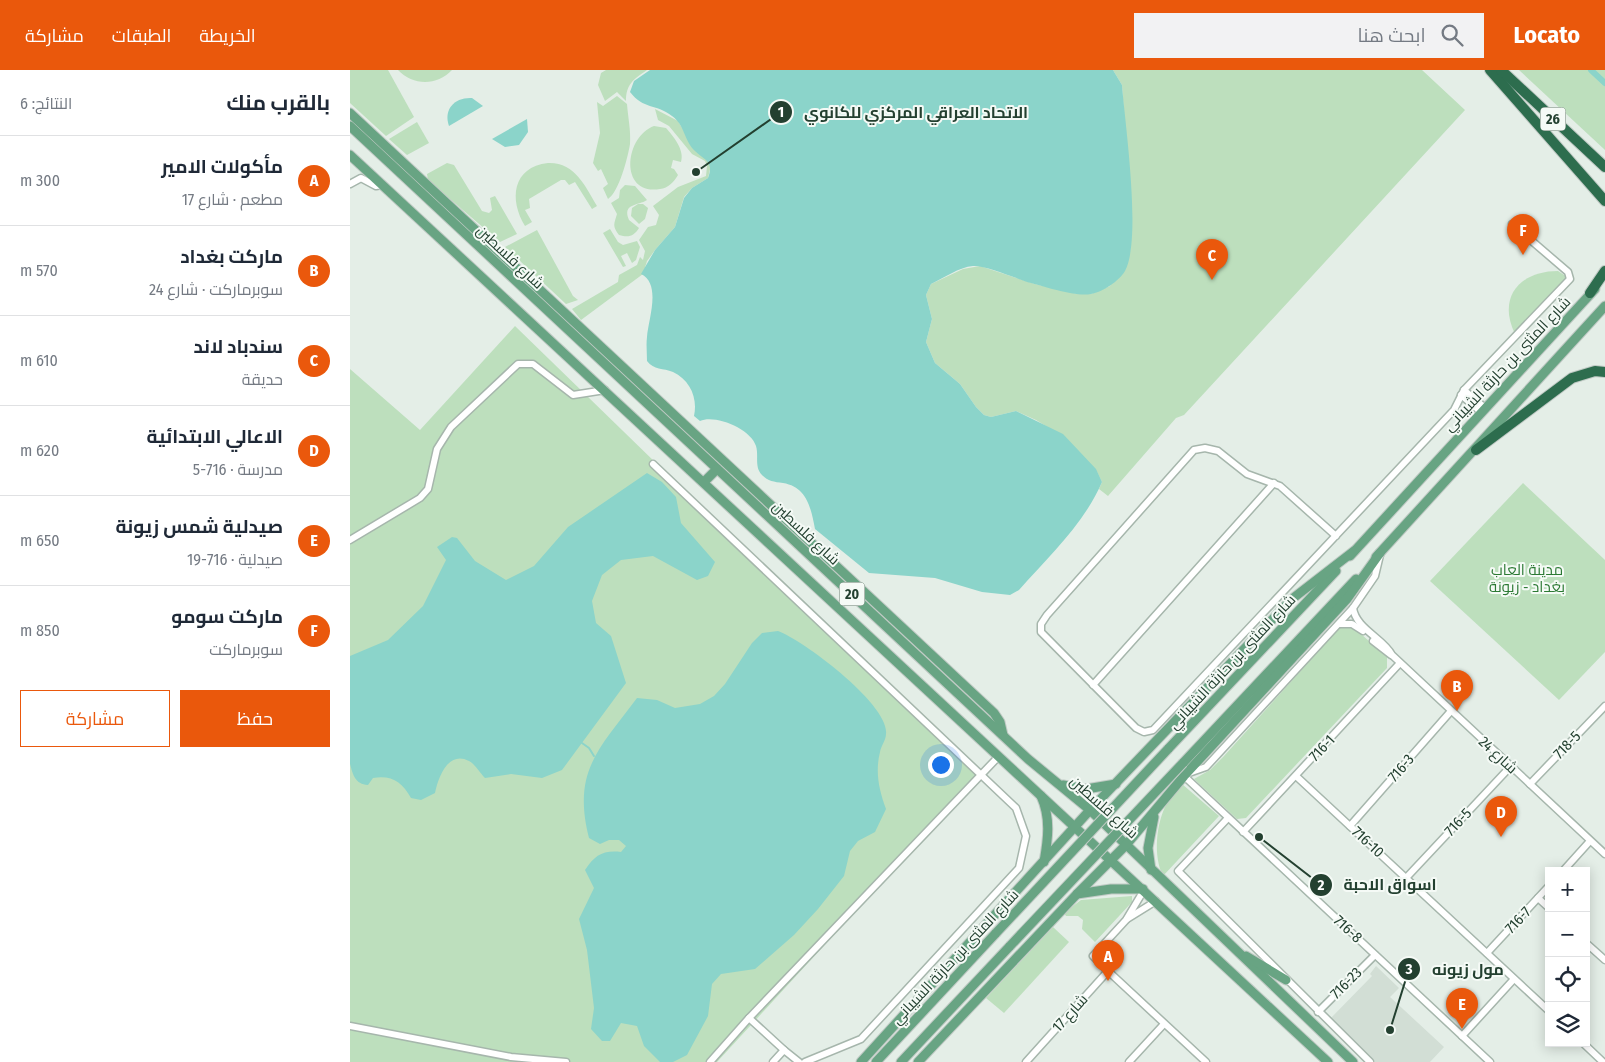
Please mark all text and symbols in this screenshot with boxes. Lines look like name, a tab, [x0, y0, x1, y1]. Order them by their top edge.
search box	[1134, 13, 1484, 58]
icon: search	[1438, 21, 1466, 49]
text: Locato	[1514, 21, 1580, 49]
text: ابحث هنا	[1358, 24, 1426, 47]
text: مشاركة	[25, 25, 84, 47]
text: الطبقات	[112, 25, 171, 47]
text: الخريطة	[199, 25, 256, 47]
text: بالقرب منك	[227, 90, 330, 116]
text: النتائج: 6	[20, 94, 72, 113]
callout: الاتحاد العراقي المركزي للكانوي	[769, 97, 1038, 128]
text: 1	[778, 103, 784, 121]
text: الاتحاد العراقي المركزي للكانوي	[804, 103, 1028, 125]
road number: 26	[1540, 108, 1566, 131]
text: مأكولات الامير	[161, 155, 283, 178]
text: 300 m	[20, 171, 60, 190]
text: A	[310, 171, 318, 190]
text: مطعم · شارع 17	[182, 190, 283, 209]
pin: F	[1507, 214, 1539, 255]
street label: شارع فلسطين	[471, 221, 547, 294]
pin: C	[1196, 239, 1228, 280]
text: ماركت بغداد	[180, 245, 283, 268]
text: 570 m	[20, 261, 58, 280]
text: B	[310, 261, 318, 280]
text: سوبرماركت · شارع 24	[149, 280, 283, 299]
street label: شارع المثنى بن حارثة الشيباني	[1440, 293, 1576, 437]
text: سندباد لاند	[193, 335, 283, 358]
text: 610 m	[20, 351, 58, 370]
text: C	[310, 351, 318, 370]
text: حديقة	[242, 370, 283, 389]
text: الاعالي الابتدائية	[147, 425, 283, 448]
text: 620 m	[20, 441, 59, 460]
text: D	[309, 441, 319, 460]
text: مدرسة · 716-5	[193, 460, 283, 479]
street label: شارع فلسطين	[767, 497, 843, 570]
text: صيدلية شمس زيونة	[116, 515, 283, 538]
text: 650 m	[20, 531, 60, 550]
text: E	[310, 531, 318, 550]
text: صيدلية · 716-19	[187, 550, 283, 569]
park label: مدينة العاب بغداد - زيونة	[1489, 561, 1565, 596]
road number: 20	[840, 582, 864, 606]
street label: شارع المثنى بن حارثة الشيباني	[1165, 591, 1301, 735]
text: ماركت سومو	[171, 605, 283, 628]
text: 850 m	[20, 621, 60, 640]
text: F	[310, 621, 318, 640]
text: سوبرماركت	[209, 640, 283, 659]
pin: B	[1441, 670, 1473, 711]
button: مشاركة	[20, 690, 170, 747]
button: حفظ	[180, 690, 330, 747]
street label: 718-5	[1550, 727, 1584, 763]
street label: 716-1	[1305, 731, 1339, 765]
street label: شارع 24	[1474, 733, 1521, 779]
street label: 716-3	[1384, 750, 1418, 785]
your location	[928, 752, 954, 778]
street label: شارع فلسطين	[1065, 772, 1142, 844]
pin: D	[1485, 796, 1517, 837]
street label: 716-5	[1441, 804, 1475, 840]
street label: 716-10	[1348, 823, 1388, 861]
map controls	[1545, 867, 1590, 1047]
button: +	[1545, 867, 1590, 912]
callout: اسواق الاحبة	[1309, 869, 1447, 900]
text: اسواق الاحبة	[1343, 875, 1437, 894]
text: 2	[1317, 876, 1325, 894]
street label: شارع المثنى بن حارثة الشيباني	[888, 886, 1024, 1030]
street label: 716-7	[1501, 903, 1535, 937]
street label: 716-8	[1330, 911, 1366, 947]
button: −	[1545, 912, 1590, 957]
pin: A	[1092, 940, 1124, 981]
callout: مول زيونه	[1397, 953, 1514, 984]
button: locate	[1545, 957, 1590, 1002]
text: 3	[1404, 960, 1413, 978]
text: مول زيونه	[1432, 960, 1504, 979]
street label: 716-23	[1327, 963, 1366, 1002]
pin: E	[1446, 988, 1478, 1029]
street label: شارع 17	[1048, 990, 1093, 1037]
button: layers	[1545, 1002, 1590, 1047]

